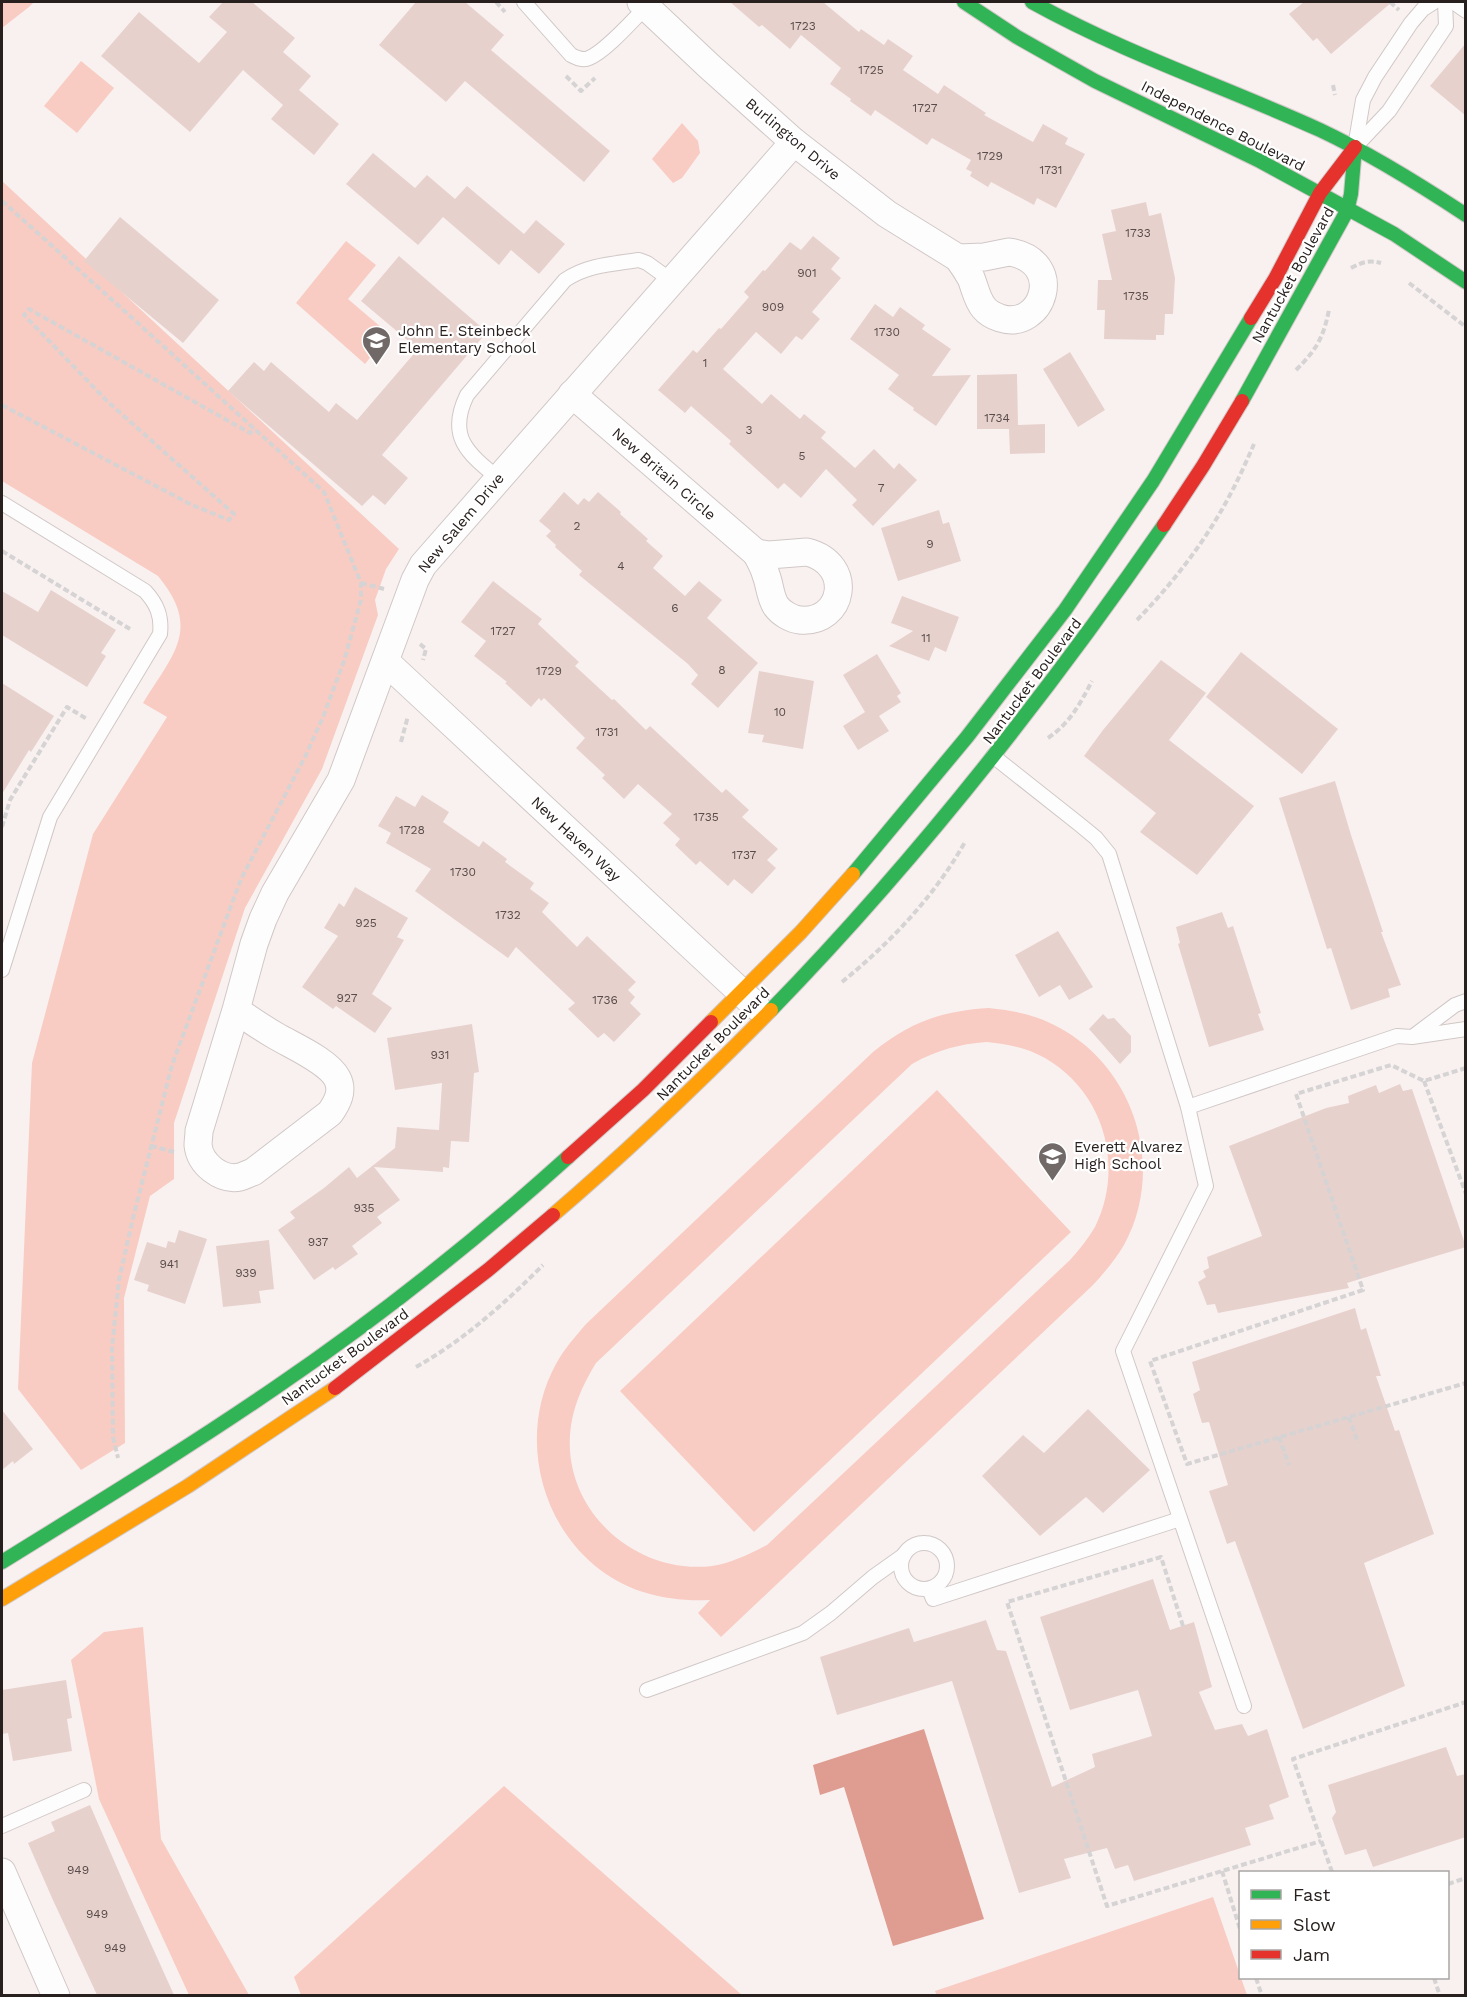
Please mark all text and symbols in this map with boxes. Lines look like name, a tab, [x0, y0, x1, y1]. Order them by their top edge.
house number: 1723	[790, 19, 816, 33]
house number: 1725	[858, 63, 884, 77]
street label: Independence Boulevard	[1138, 77, 1308, 175]
street label: Burlington Drive	[742, 94, 844, 184]
house number: 1727	[913, 101, 938, 115]
house number: 1729	[977, 149, 1003, 163]
house number: 1731	[1039, 163, 1063, 177]
street label: Nantucket Boulevard	[1248, 204, 1338, 346]
house number: 1733	[1125, 226, 1151, 240]
house number: 901	[797, 266, 817, 280]
house number: 1735	[1123, 289, 1149, 303]
house number: 909	[762, 300, 784, 314]
place label: John E. Steinbeck Elementary School	[398, 322, 537, 357]
school or university icon: John E. Steinbeck Elementary School	[361, 324, 393, 366]
house number: 1730	[874, 325, 900, 339]
house number: 1	[703, 356, 707, 370]
house number: 1734	[984, 411, 1010, 425]
house number: 3	[746, 423, 753, 437]
street label: New Britain Circle	[608, 424, 720, 524]
house number: 5	[799, 449, 806, 463]
street label: New Salem Drive	[414, 469, 508, 577]
house number: 7	[878, 481, 885, 495]
house number: 2	[574, 519, 581, 533]
house number: 9	[926, 537, 934, 551]
house number: 4	[617, 559, 625, 573]
house number: 6	[671, 601, 679, 615]
street label: Nantucket Boulevard	[979, 614, 1085, 748]
house number: 1727	[491, 624, 516, 638]
house number: 11	[921, 631, 931, 645]
house number: 8	[718, 663, 726, 677]
house number: 1729	[536, 664, 562, 678]
house number: 10	[774, 705, 786, 719]
house number: 1731	[595, 725, 619, 739]
street label: New Haven Way	[527, 793, 625, 885]
house number: 1735	[693, 810, 719, 824]
house number: 1728	[399, 823, 425, 837]
house number: 1737	[732, 848, 757, 862]
house number: 1730	[450, 865, 476, 879]
house number: 1732	[495, 908, 521, 922]
house number: 925	[355, 916, 377, 930]
street label: Nantucket Boulevard	[653, 984, 773, 1104]
house number: 927	[337, 991, 358, 1005]
house number: 1736	[592, 993, 618, 1007]
house number: 931	[431, 1048, 449, 1062]
place label: Everett Alvarez High School	[1074, 1138, 1183, 1173]
school or university icon: Everett Alvarez High School	[1037, 1140, 1069, 1182]
house number: 935	[353, 1201, 375, 1215]
house number: 937	[308, 1235, 328, 1249]
house number: 941	[159, 1257, 179, 1271]
house number: 939	[235, 1266, 257, 1280]
street label: Nantucket Boulevard	[278, 1305, 412, 1409]
house number: 949	[67, 1863, 89, 1877]
legend	[1239, 1871, 1449, 1979]
text: Fast	[1293, 1884, 1331, 1905]
house number: 949	[86, 1907, 108, 1921]
text: Slow	[1293, 1914, 1336, 1935]
house number: 949	[104, 1941, 126, 1955]
text: Jam	[1293, 1944, 1330, 1965]

